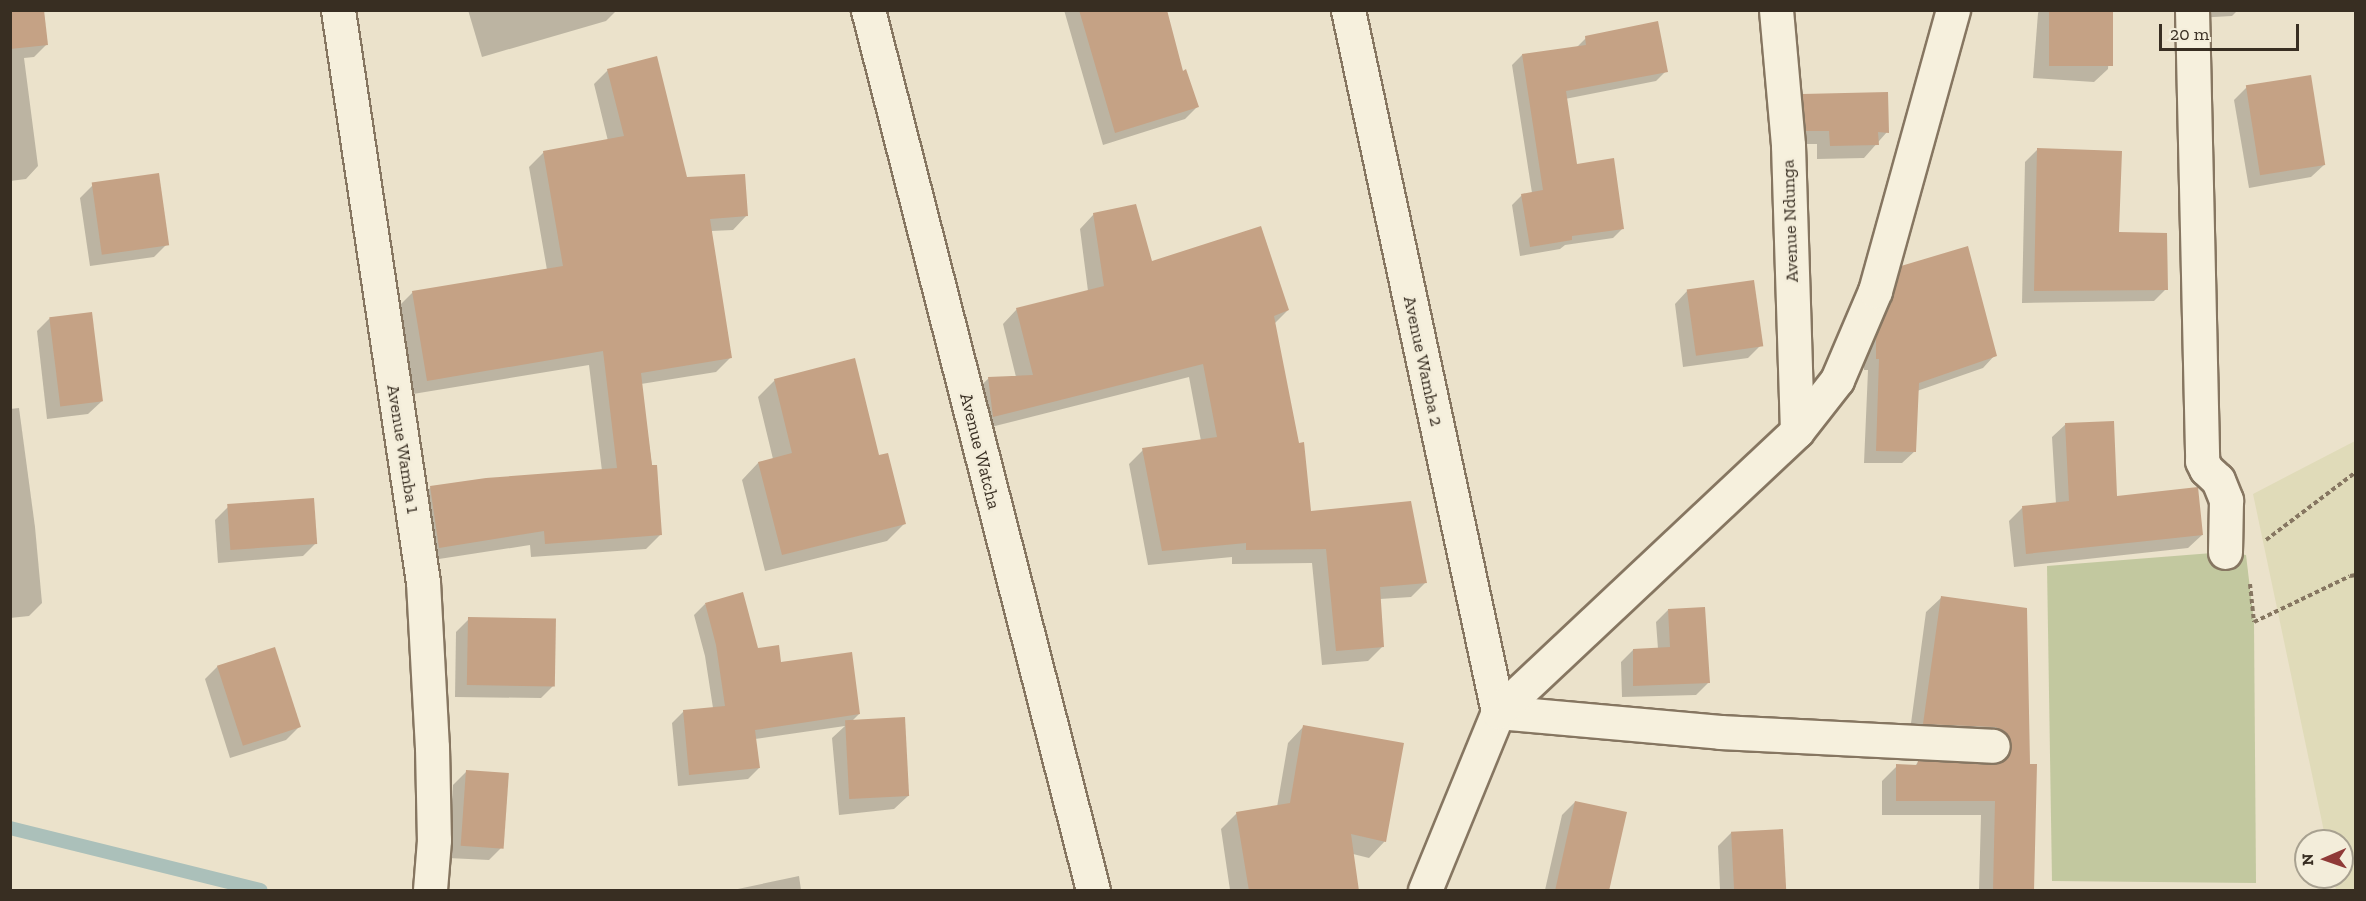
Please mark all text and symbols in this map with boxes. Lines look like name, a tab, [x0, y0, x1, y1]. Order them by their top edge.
scale bar	[2162, 12, 2302, 50]
text: 20 m	[2170, 23, 2209, 45]
street label: Avenue Ndunga	[1777, 159, 1803, 283]
street label: Avenue Wamba 2	[1399, 294, 1447, 428]
street label: Avenue Wamba 1	[382, 383, 424, 515]
street label: Avenue Watcha	[955, 390, 1005, 512]
north arrow	[2294, 829, 2354, 889]
text: N	[2298, 853, 2317, 866]

